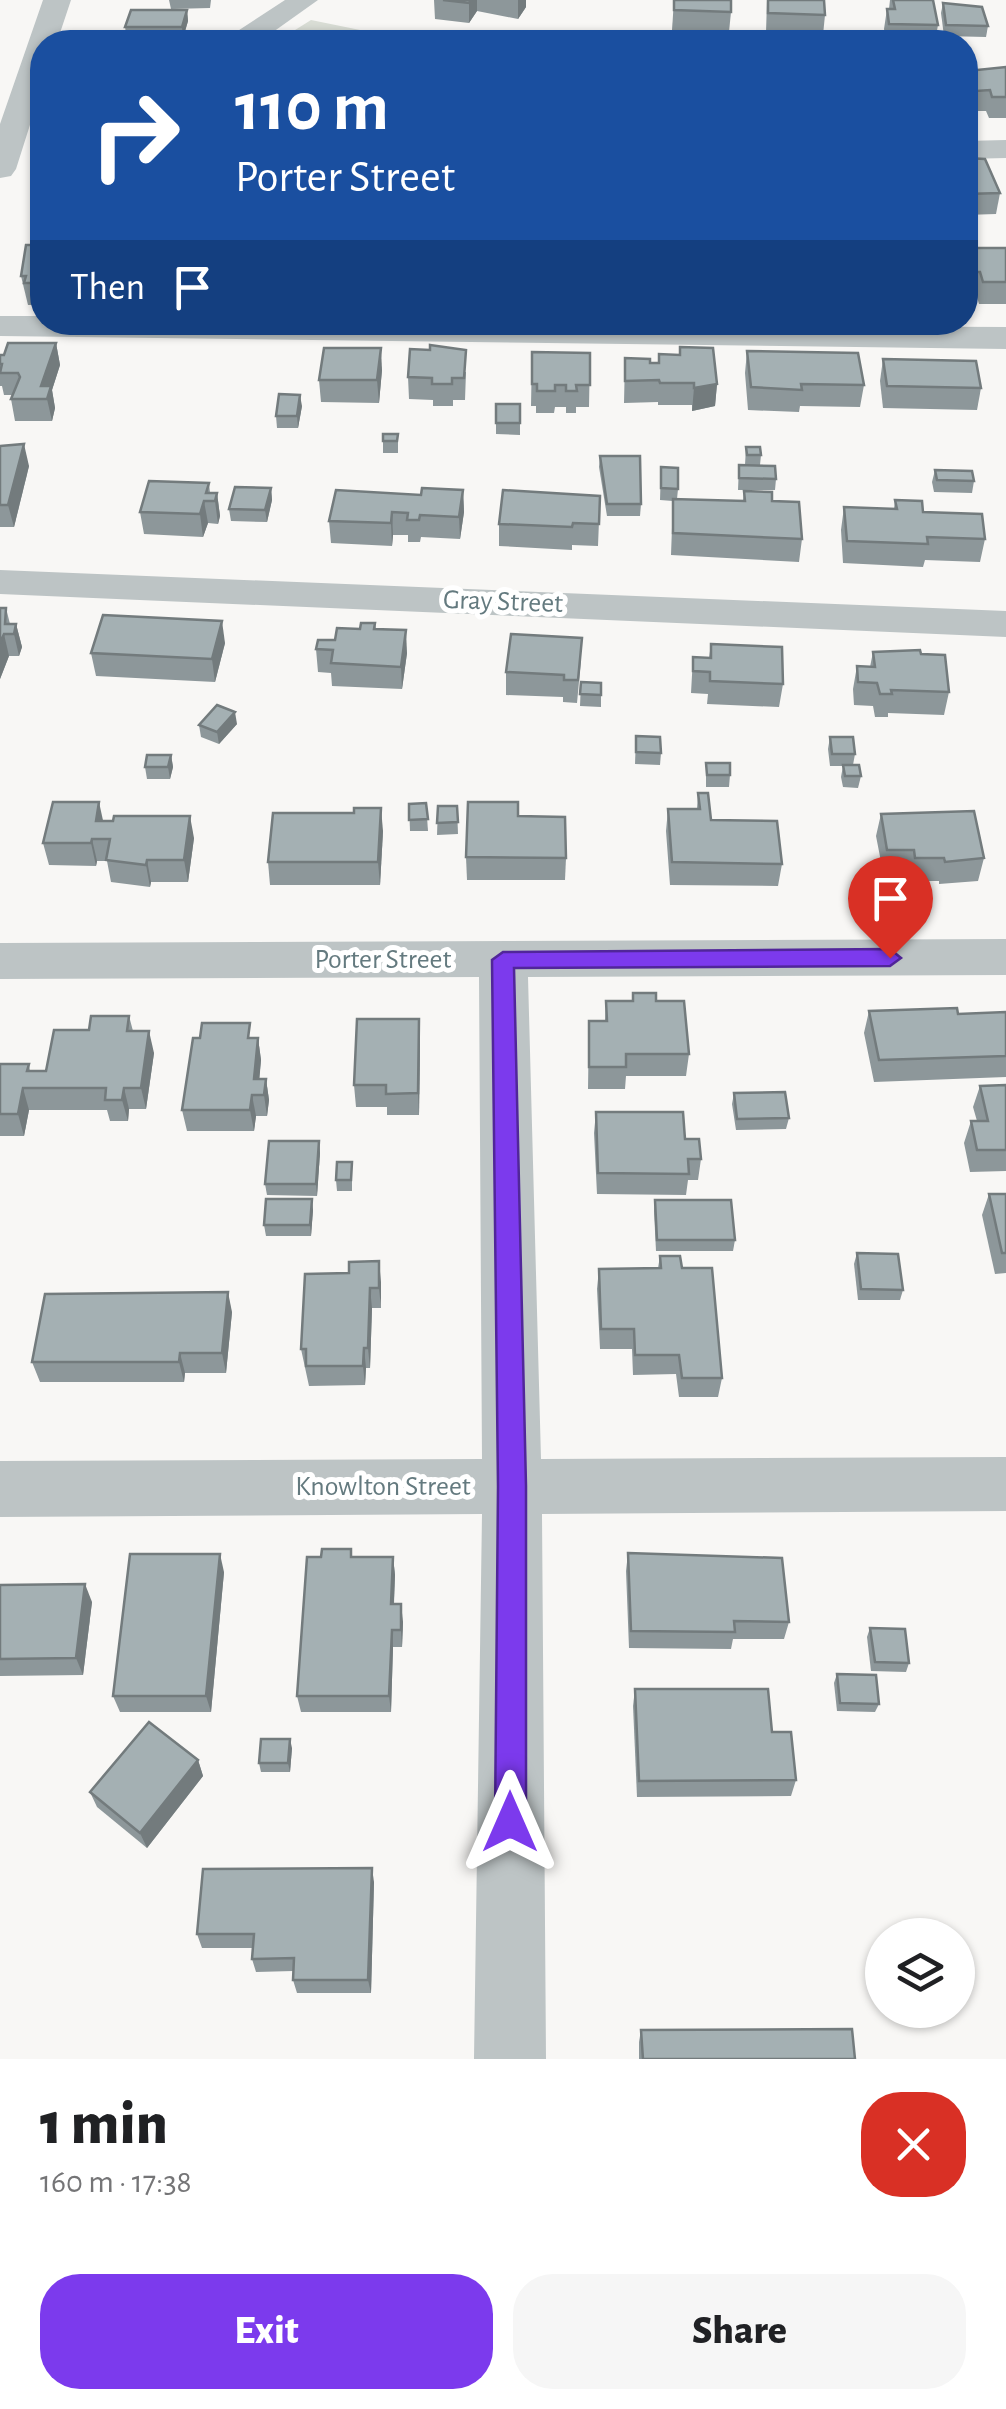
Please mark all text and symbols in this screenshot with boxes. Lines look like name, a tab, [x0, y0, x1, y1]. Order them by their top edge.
icon: right	[70, 70, 200, 200]
text: 110 m	[235, 73, 389, 143]
text: Porter Street	[235, 155, 455, 200]
icon: arrive	[165, 260, 220, 315]
text: Then	[70, 269, 145, 307]
street label: Gray Street	[443, 586, 564, 618]
pin	[848, 856, 933, 959]
icon: arrive	[863, 871, 918, 926]
street label: Porter Street	[315, 946, 452, 974]
street label: Knowlton Street	[295, 1473, 471, 1501]
position arrow	[458, 1770, 562, 1874]
map controls	[865, 1918, 975, 2028]
button: layers	[865, 1918, 975, 2028]
button: close	[861, 2092, 966, 2197]
text: 1 min	[40, 2095, 168, 2155]
text: 160 m · 17:38	[40, 2166, 192, 2198]
button: Exit	[40, 2274, 493, 2389]
button: Share	[513, 2274, 966, 2389]

